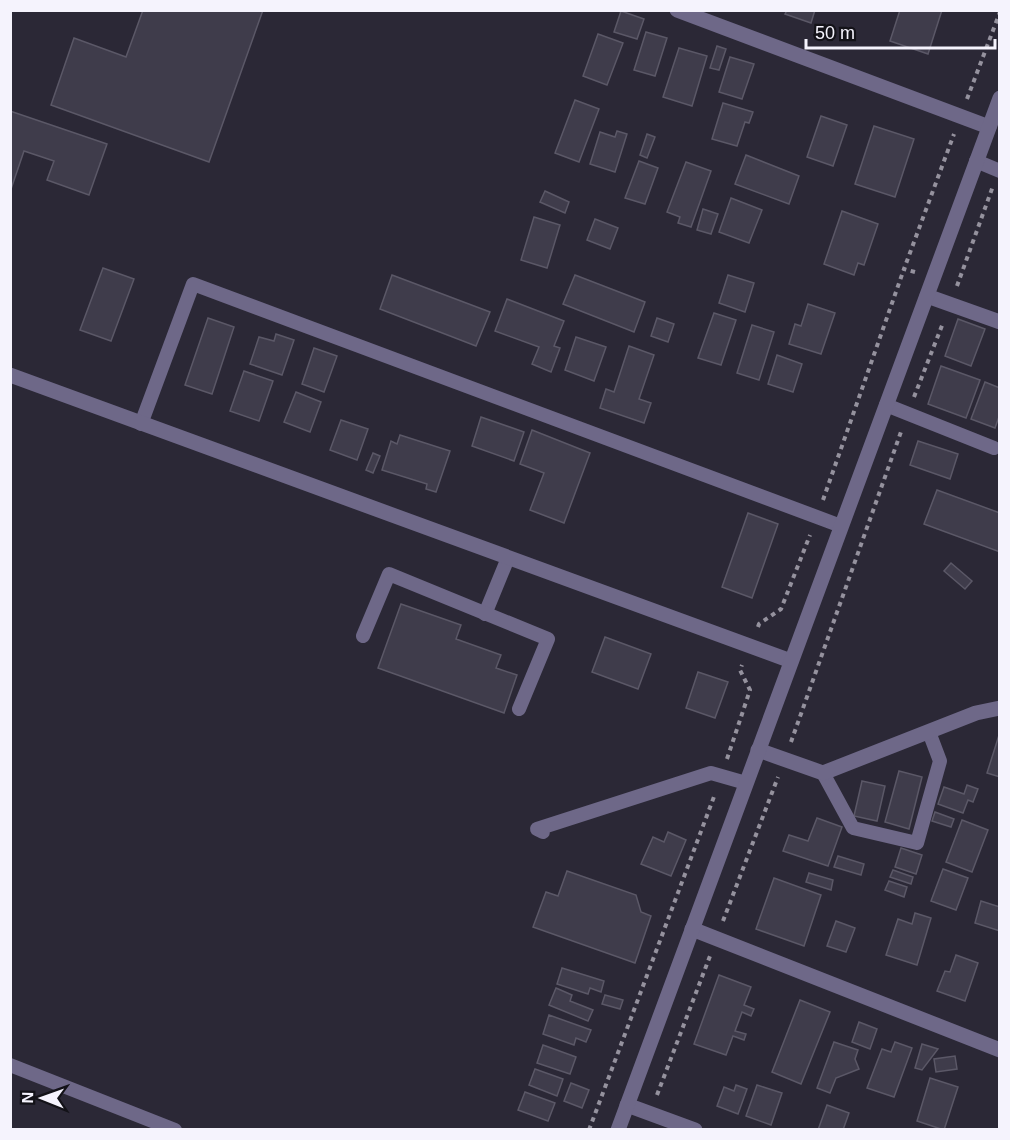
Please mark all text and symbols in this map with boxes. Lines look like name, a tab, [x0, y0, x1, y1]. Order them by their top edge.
scale bar	[806, 12, 995, 50]
text: 50 m	[815, 23, 855, 43]
north arrow	[12, 1068, 72, 1128]
text: N	[19, 1092, 36, 1104]

